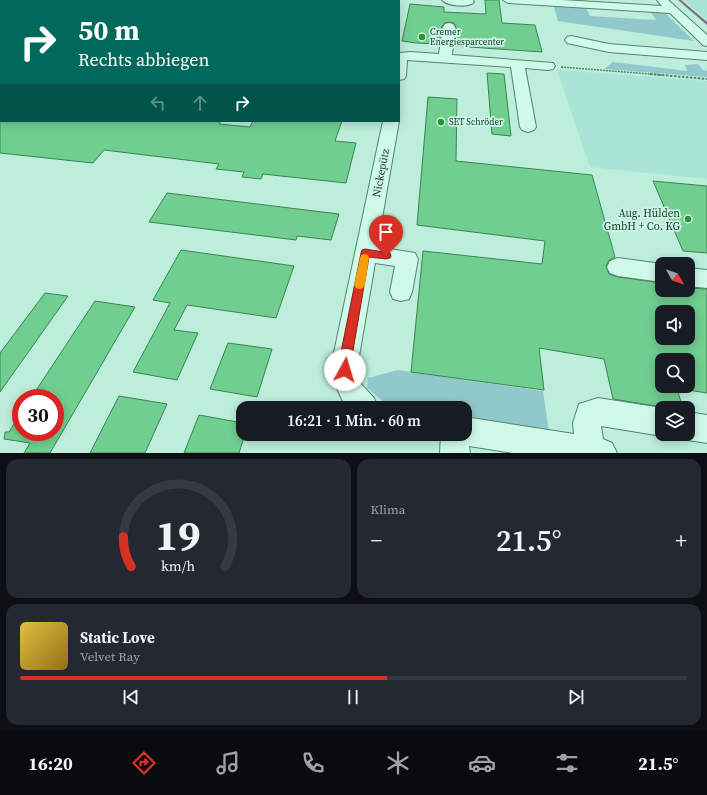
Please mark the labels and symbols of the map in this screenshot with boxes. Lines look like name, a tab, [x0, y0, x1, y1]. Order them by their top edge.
place label: Cremer Energiesparcenter	[430, 26, 504, 48]
marker: Cremer Energiesparcenter	[417, 32, 427, 42]
place label: SET Schröder	[449, 116, 503, 128]
marker: SET Schröder	[436, 117, 446, 127]
street label: Nickepütz	[369, 147, 393, 199]
place label: Aug. Hülden GmbH + Co. KG	[604, 206, 680, 234]
marker: Aug. Hülden GmbH + Co. KG	[683, 214, 693, 224]
pin	[369, 215, 403, 256]
north arrow	[655, 257, 695, 297]
position arrow	[324, 349, 366, 391]
speed limit sign: 30	[12, 389, 64, 441]

